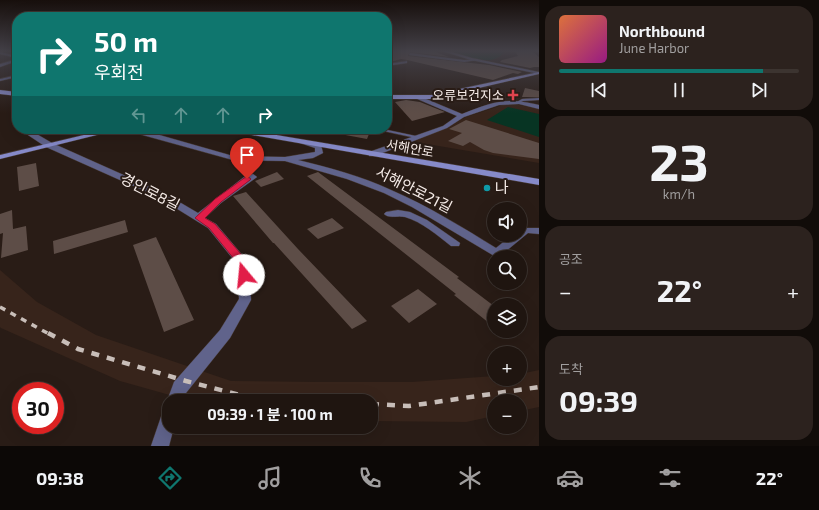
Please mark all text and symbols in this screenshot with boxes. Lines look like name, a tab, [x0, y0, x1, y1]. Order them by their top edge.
text: Northbound	[619, 22, 705, 40]
text: 50 m	[94, 24, 158, 58]
icon: right	[28, 28, 80, 80]
text: June Harbor	[619, 40, 689, 56]
text: 우회전	[94, 61, 144, 83]
icon: previous	[588, 79, 610, 101]
icon: pause	[668, 79, 690, 101]
icon: next	[748, 79, 770, 101]
place label: 오류보건지소	[432, 87, 504, 103]
marker: 오류보건지소	[507, 89, 519, 101]
icon: left	[128, 104, 150, 126]
icon: ahead	[170, 104, 192, 126]
icon: ahead	[212, 104, 234, 126]
icon: right	[254, 104, 276, 126]
text: 23	[649, 129, 709, 191]
street label: 서해안로	[385, 136, 435, 160]
pin	[230, 138, 264, 179]
icon: arrive	[236, 144, 258, 166]
street label: 서해안로21길	[373, 162, 456, 216]
street label: 경인로8길	[118, 168, 183, 214]
place label: 나	[495, 178, 509, 196]
marker: 나	[482, 183, 492, 193]
text: km/h	[663, 186, 695, 202]
map controls	[487, 202, 527, 434]
button: sound	[487, 202, 527, 242]
button: search	[487, 250, 527, 290]
text: 공조	[559, 251, 583, 267]
position arrow	[223, 254, 265, 296]
text: 22°	[657, 272, 702, 308]
text: −	[559, 278, 572, 304]
text: +	[787, 278, 799, 304]
button: layers	[487, 298, 527, 338]
button: +	[487, 346, 527, 386]
text: 도착	[559, 361, 583, 377]
speed limit sign: 30	[12, 382, 64, 434]
text: 09:39	[559, 382, 638, 418]
button: −	[487, 394, 527, 434]
text: 09:39 · 1 분 · 100 m	[207, 405, 333, 423]
icon: directions	[156, 464, 184, 492]
icon: music	[256, 464, 284, 492]
icon: phone	[356, 464, 384, 492]
icon: climate	[456, 464, 484, 492]
icon: car	[556, 464, 584, 492]
icon: filters	[656, 464, 684, 492]
text: 09:38	[36, 467, 84, 489]
text: 22°	[756, 467, 783, 489]

